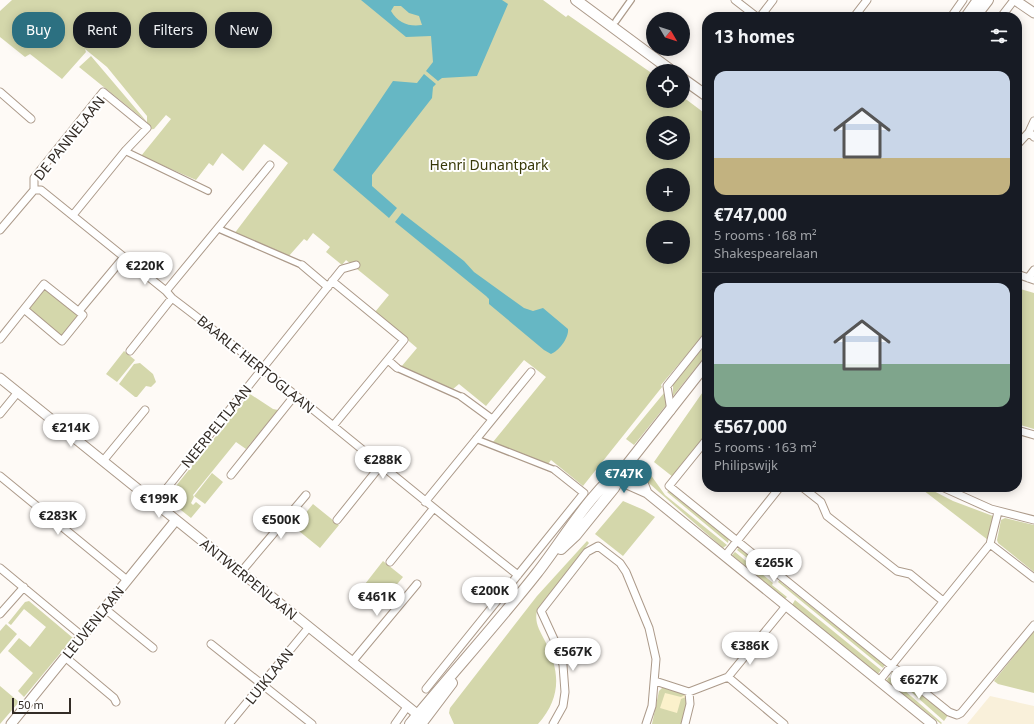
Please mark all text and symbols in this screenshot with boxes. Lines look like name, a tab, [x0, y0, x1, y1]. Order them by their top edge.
chip: Buy	[12, 12, 65, 48]
chip: Rent	[73, 12, 131, 48]
chip: Filters	[139, 12, 207, 48]
chip: New	[215, 12, 272, 48]
north arrow	[646, 12, 690, 56]
map controls	[646, 12, 690, 264]
text: 13 homes	[714, 25, 795, 48]
icon: filters	[988, 25, 1010, 47]
button: locate	[646, 64, 690, 108]
street label: DE PANNELAAN	[29, 92, 109, 184]
icon: home	[826, 97, 898, 169]
button: layers	[646, 116, 690, 160]
park label: Henri Dunantpark	[430, 155, 549, 174]
button: +	[646, 168, 690, 212]
text: €747,000	[714, 203, 787, 226]
button: −	[646, 220, 690, 264]
text: 5 rooms · 168 m²	[714, 226, 817, 244]
text: Shakespearelaan	[714, 244, 818, 262]
pin: €220K	[117, 252, 173, 286]
text: €220K	[126, 256, 164, 274]
icon: home	[826, 309, 898, 381]
street label: BAARLE HERTOGLAAN	[193, 311, 319, 417]
street label: NEERPELTLAAN	[177, 380, 255, 472]
pin: €214K	[43, 414, 99, 448]
text: €567,000	[714, 415, 787, 438]
text: €214K	[52, 418, 90, 436]
text: 5 rooms · 163 m²	[714, 438, 817, 456]
pin: €288K	[355, 446, 411, 480]
text: €288K	[364, 450, 402, 468]
text: Philipswijk	[714, 456, 778, 474]
pin: €747K	[596, 460, 652, 494]
text: €747K	[605, 464, 643, 482]
pin: €199K	[131, 485, 187, 519]
text: €199K	[140, 489, 178, 507]
pin: €283K	[30, 502, 86, 536]
text: €283K	[39, 506, 77, 524]
pin: €500K	[253, 506, 309, 540]
text: €500K	[262, 510, 300, 528]
street label: ANTWERPENLAAN	[197, 534, 301, 624]
pin: €265K	[746, 549, 802, 583]
text: €265K	[755, 553, 793, 571]
pin: €200K	[462, 577, 518, 611]
text: €200K	[471, 581, 509, 599]
street label: LEUVENLAAN	[58, 582, 128, 662]
pin: €461K	[349, 583, 405, 617]
text: €461K	[358, 587, 396, 605]
pin: €386K	[722, 632, 778, 666]
text: €386K	[731, 636, 769, 654]
pin: €567K	[545, 638, 601, 672]
text: €567K	[554, 642, 592, 660]
street label: LUIKLAAN	[241, 644, 297, 708]
pin: €627K	[891, 666, 947, 700]
text: €627K	[900, 670, 938, 688]
scale bar	[12, 696, 71, 715]
text: 50 m	[18, 697, 44, 712]

